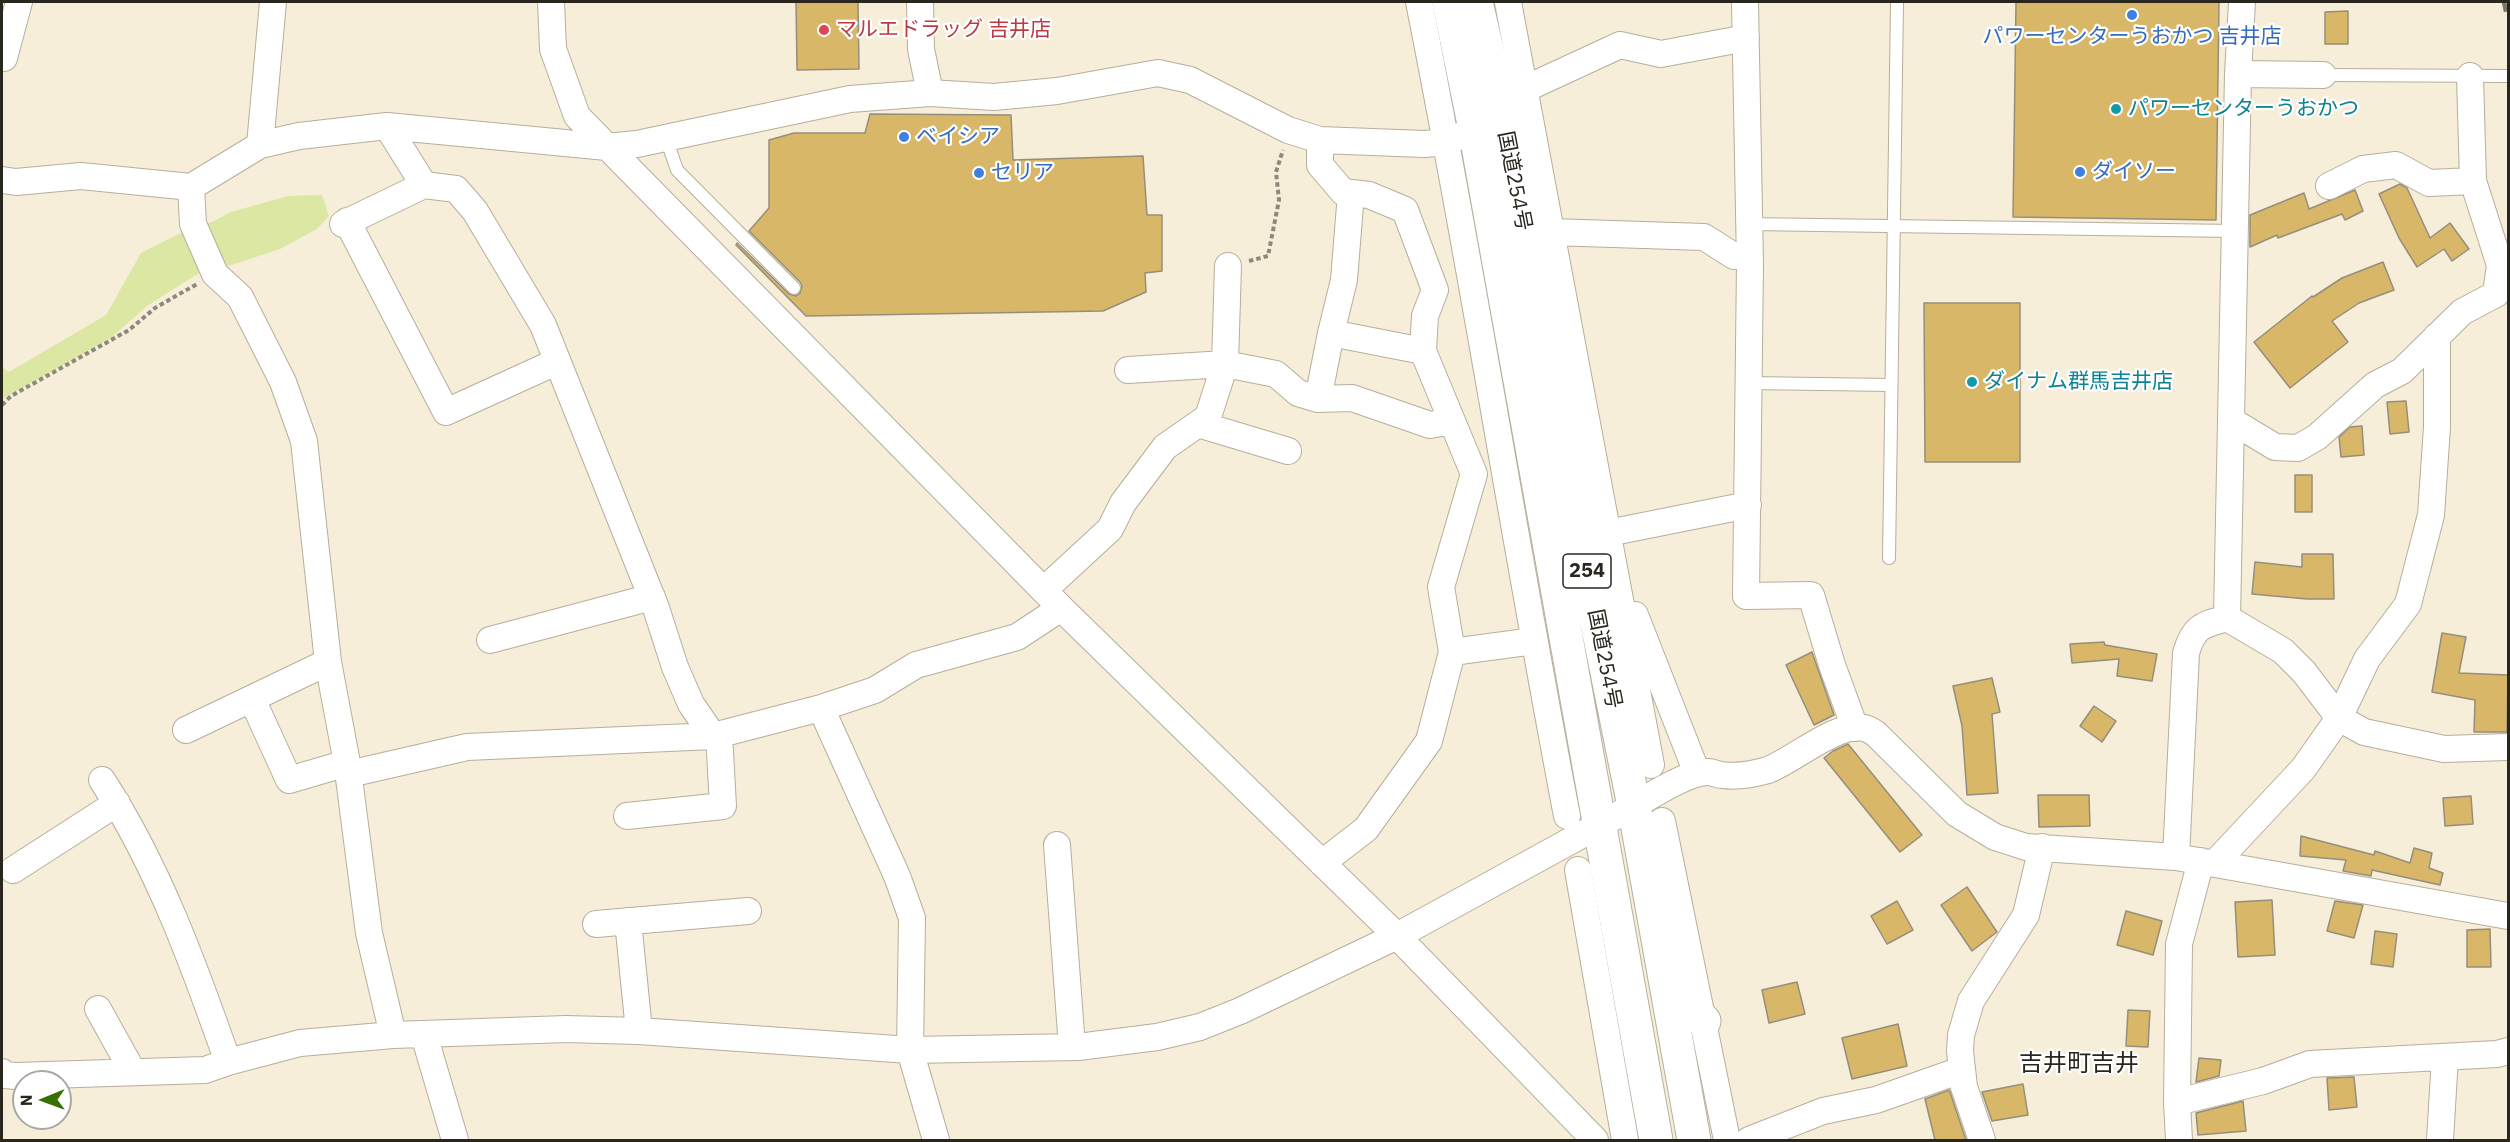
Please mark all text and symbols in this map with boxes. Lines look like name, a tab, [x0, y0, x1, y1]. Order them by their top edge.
marker: パワーセンターうおかつ 吉井店	[2125, 8, 2139, 22]
place label: マルエドラッグ 吉井店	[836, 17, 1051, 43]
marker: マルエドラッグ 吉井店	[817, 23, 831, 37]
place label: パワーセンターうおかつ 吉井店	[1983, 24, 2281, 50]
place label: パワーセンターうおかつ	[2128, 96, 2359, 122]
marker: パワーセンターうおかつ	[2109, 102, 2123, 116]
place label: ベイシア	[916, 124, 1000, 150]
street label: 国道254号	[1492, 129, 1536, 233]
marker: ベイシア	[897, 130, 911, 144]
place label: ダイソー	[2092, 159, 2176, 185]
place label: セリア	[991, 160, 1054, 186]
marker: ダイソー	[2073, 165, 2087, 179]
marker: セリア	[972, 166, 986, 180]
place label: ダイナム群馬吉井店	[1984, 369, 2173, 395]
marker: ダイナム群馬吉井店	[1965, 375, 1979, 389]
road number: 254	[1563, 554, 1611, 588]
street label: 国道254号	[1582, 607, 1626, 711]
district label: 吉井町吉井	[2019, 1050, 2139, 1078]
north arrow	[12, 1070, 72, 1130]
text: N	[16, 1094, 36, 1106]

